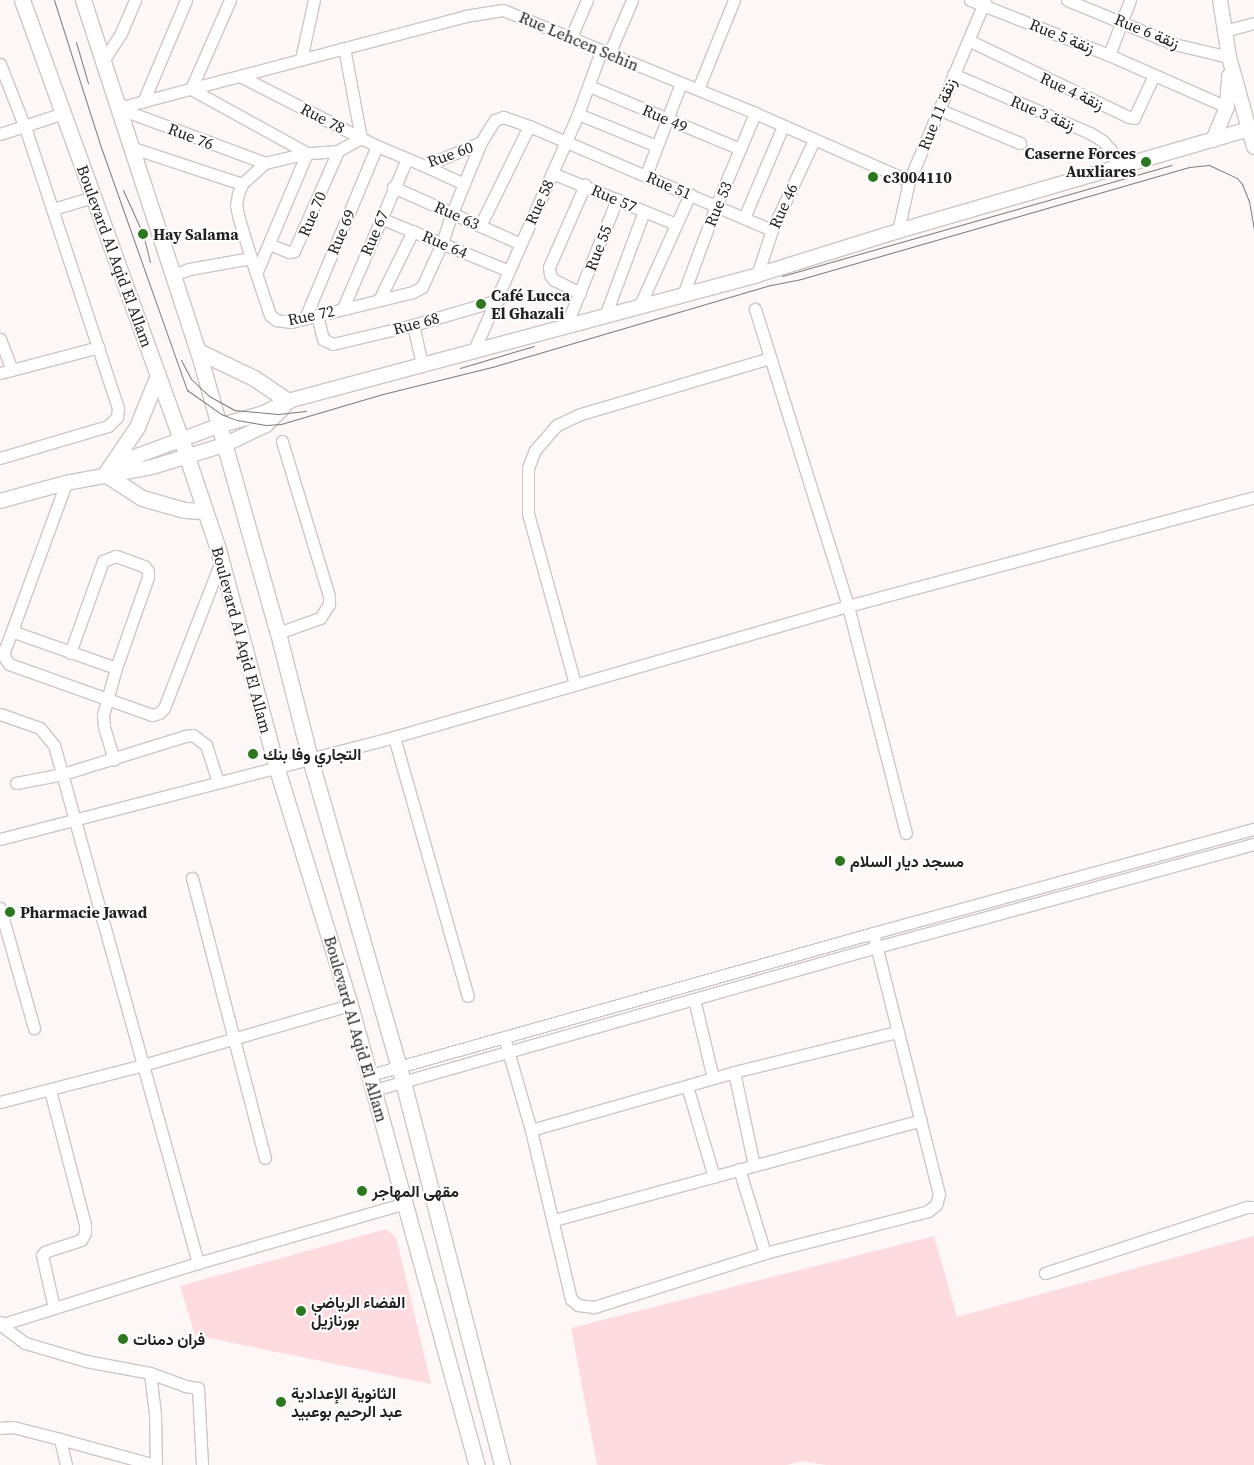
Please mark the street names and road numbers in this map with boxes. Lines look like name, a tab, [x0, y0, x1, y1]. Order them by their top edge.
street label: Rue Lehcen Sehin	[516, 7, 642, 75]
street label: Rue 6 زنقة	[1112, 9, 1182, 53]
street label: Rue 5 زنقة	[1027, 14, 1097, 58]
street label: Rue 4 زنقة	[1037, 68, 1107, 114]
street label: Rue 11 زنقة	[914, 75, 960, 153]
street label: Rue 3 زنقة	[1008, 91, 1078, 135]
street label: Rue 78	[298, 99, 348, 137]
street label: Rue 49	[639, 100, 691, 136]
street label: Rue 76	[165, 119, 217, 153]
street label: Rue 60	[424, 137, 476, 171]
street label: Boulevard Al Aqid El Allam	[73, 162, 157, 350]
street label: Rue 51	[643, 167, 695, 203]
street label: Rue 58	[521, 176, 557, 228]
street label: Rue 53	[700, 178, 736, 230]
street label: Rue 57	[588, 180, 640, 216]
street label: Rue 46	[765, 180, 801, 232]
street label: Rue 70	[294, 188, 330, 240]
street label: Rue 63	[431, 197, 483, 233]
street label: Rue 69	[323, 206, 359, 258]
street label: Rue 67	[356, 207, 392, 259]
street label: Rue 55	[581, 222, 615, 274]
street label: Rue 64	[419, 226, 471, 262]
street label: Rue 72	[286, 301, 336, 329]
street label: Rue 68	[391, 308, 441, 338]
street label: Boulevard Al Aqid El Allam	[208, 544, 276, 736]
street label: Boulevard Al Aqid El Allam	[320, 934, 392, 1124]

